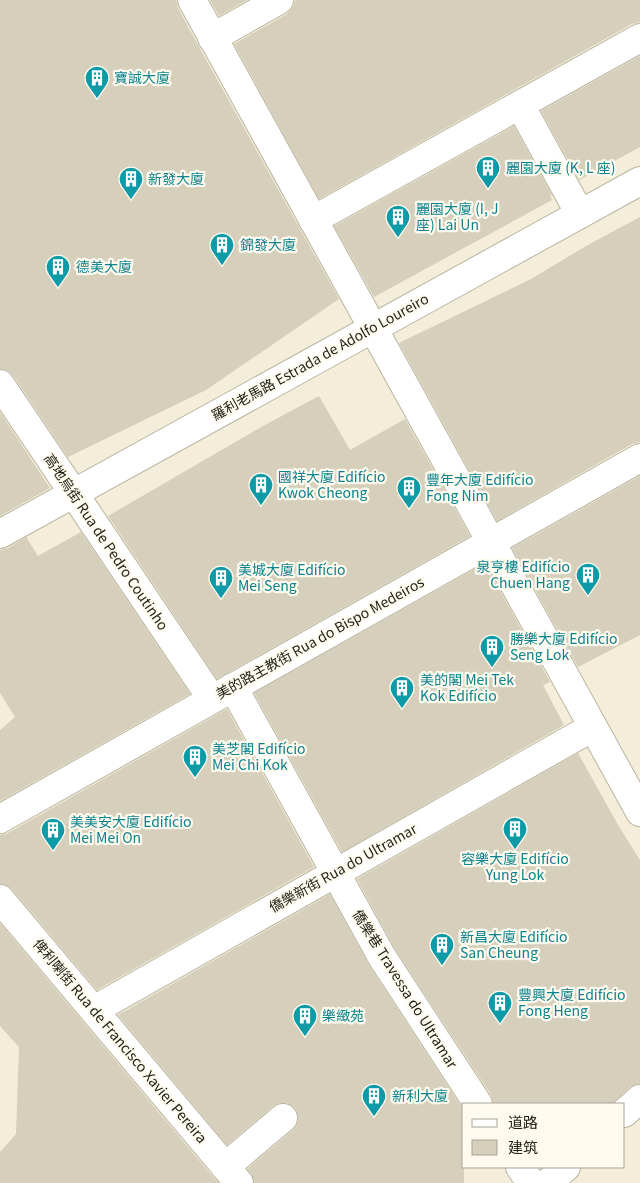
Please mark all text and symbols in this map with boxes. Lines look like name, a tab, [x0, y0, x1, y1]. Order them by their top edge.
building icon: 寶誠大廈	[84, 65, 110, 99]
place label: 寶誠大廈	[114, 67, 170, 87]
building icon: 麗園大廈 (K, L 座)	[475, 155, 501, 189]
place label: 麗園大廈 (K, L 座)	[506, 157, 615, 177]
building icon: 新發大廈	[118, 166, 144, 200]
place label: 新發大廈	[148, 168, 204, 188]
place label: 麗園大廈 (I, J 座) Lai Un	[416, 198, 499, 234]
building icon: 麗園大廈 (I, J 座) Lai Un	[385, 204, 411, 238]
building icon: 錦發大廈	[209, 232, 235, 266]
place label: 錦發大廈	[240, 234, 296, 254]
building icon: 德美大廈	[45, 254, 71, 288]
place label: 德美大廈	[76, 256, 132, 276]
street label: 羅利老馬路 Estrada de Adolfo Loureiro	[207, 288, 432, 424]
street label: 高地烏街 Rua de Pedro Coutinho	[40, 449, 174, 634]
place label: 國祥大廈 Edifício Kwok Cheong	[278, 466, 386, 502]
place label: 豐年大廈 Edifício Fong Nim	[426, 469, 534, 505]
building icon: 國祥大廈 Edifício Kwok Cheong	[248, 472, 274, 506]
building icon: 豐年大廈 Edifício Fong Nim	[396, 475, 422, 509]
place label: 泉亨樓 Edifício Chuen Hang	[476, 556, 570, 592]
place label: 美城大廈 Edifício Mei Seng	[238, 559, 346, 595]
building icon: 泉亨樓 Edifício Chuen Hang	[575, 562, 601, 596]
building icon: 美城大廈 Edifício Mei Seng	[208, 565, 234, 599]
street label: 美的路主教街 Rua do Bispo Medeiros	[212, 571, 428, 703]
place label: 勝樂大廈 Edifício Seng Lok	[510, 628, 618, 664]
building icon: 勝樂大廈 Edifício Seng Lok	[479, 634, 505, 668]
place label: 美的閣 Mei Tek Kok Edifício	[420, 669, 514, 705]
building icon: 美的閣 Mei Tek Kok Edifício	[389, 675, 415, 709]
place label: 美芝閣 Edifício Mei Chi Kok	[212, 738, 306, 774]
building icon: 美芝閣 Edifício Mei Chi Kok	[182, 744, 208, 778]
place label: 美美安大廈 Edifício Mei Mei On	[70, 811, 192, 847]
building icon: 容樂大廈 Edifício Yung Lok	[502, 816, 528, 850]
building icon: 美美安大廈 Edifício Mei Mei On	[40, 817, 66, 851]
street label: 僑樂新街 Rua do Ultramar	[265, 818, 421, 916]
place label: 容樂大廈 Edifício Yung Lok	[461, 848, 569, 884]
street label: 僑樂巷 Travessa do Ultramar	[349, 905, 463, 1072]
place label: 新昌大廈 Edifício San Cheung	[460, 926, 568, 962]
building icon: 新昌大廈 Edifício San Cheung	[429, 932, 455, 966]
street label: 俾利喇街 Rua de Francisco Xavier Pereira	[29, 934, 212, 1147]
place label: 豐興大廈 Edifício Fong Heng	[518, 984, 626, 1020]
building icon: 豐興大廈 Edifício Fong Heng	[487, 990, 513, 1024]
building icon: 樂緻苑	[292, 1003, 318, 1037]
place label: 樂緻苑	[322, 1005, 364, 1025]
building icon: 新利大廈	[361, 1083, 387, 1117]
place label: 新利大廈	[392, 1085, 448, 1105]
legend	[462, 1103, 625, 1168]
text: 道路	[508, 1111, 538, 1132]
text: 建筑	[508, 1136, 538, 1157]

